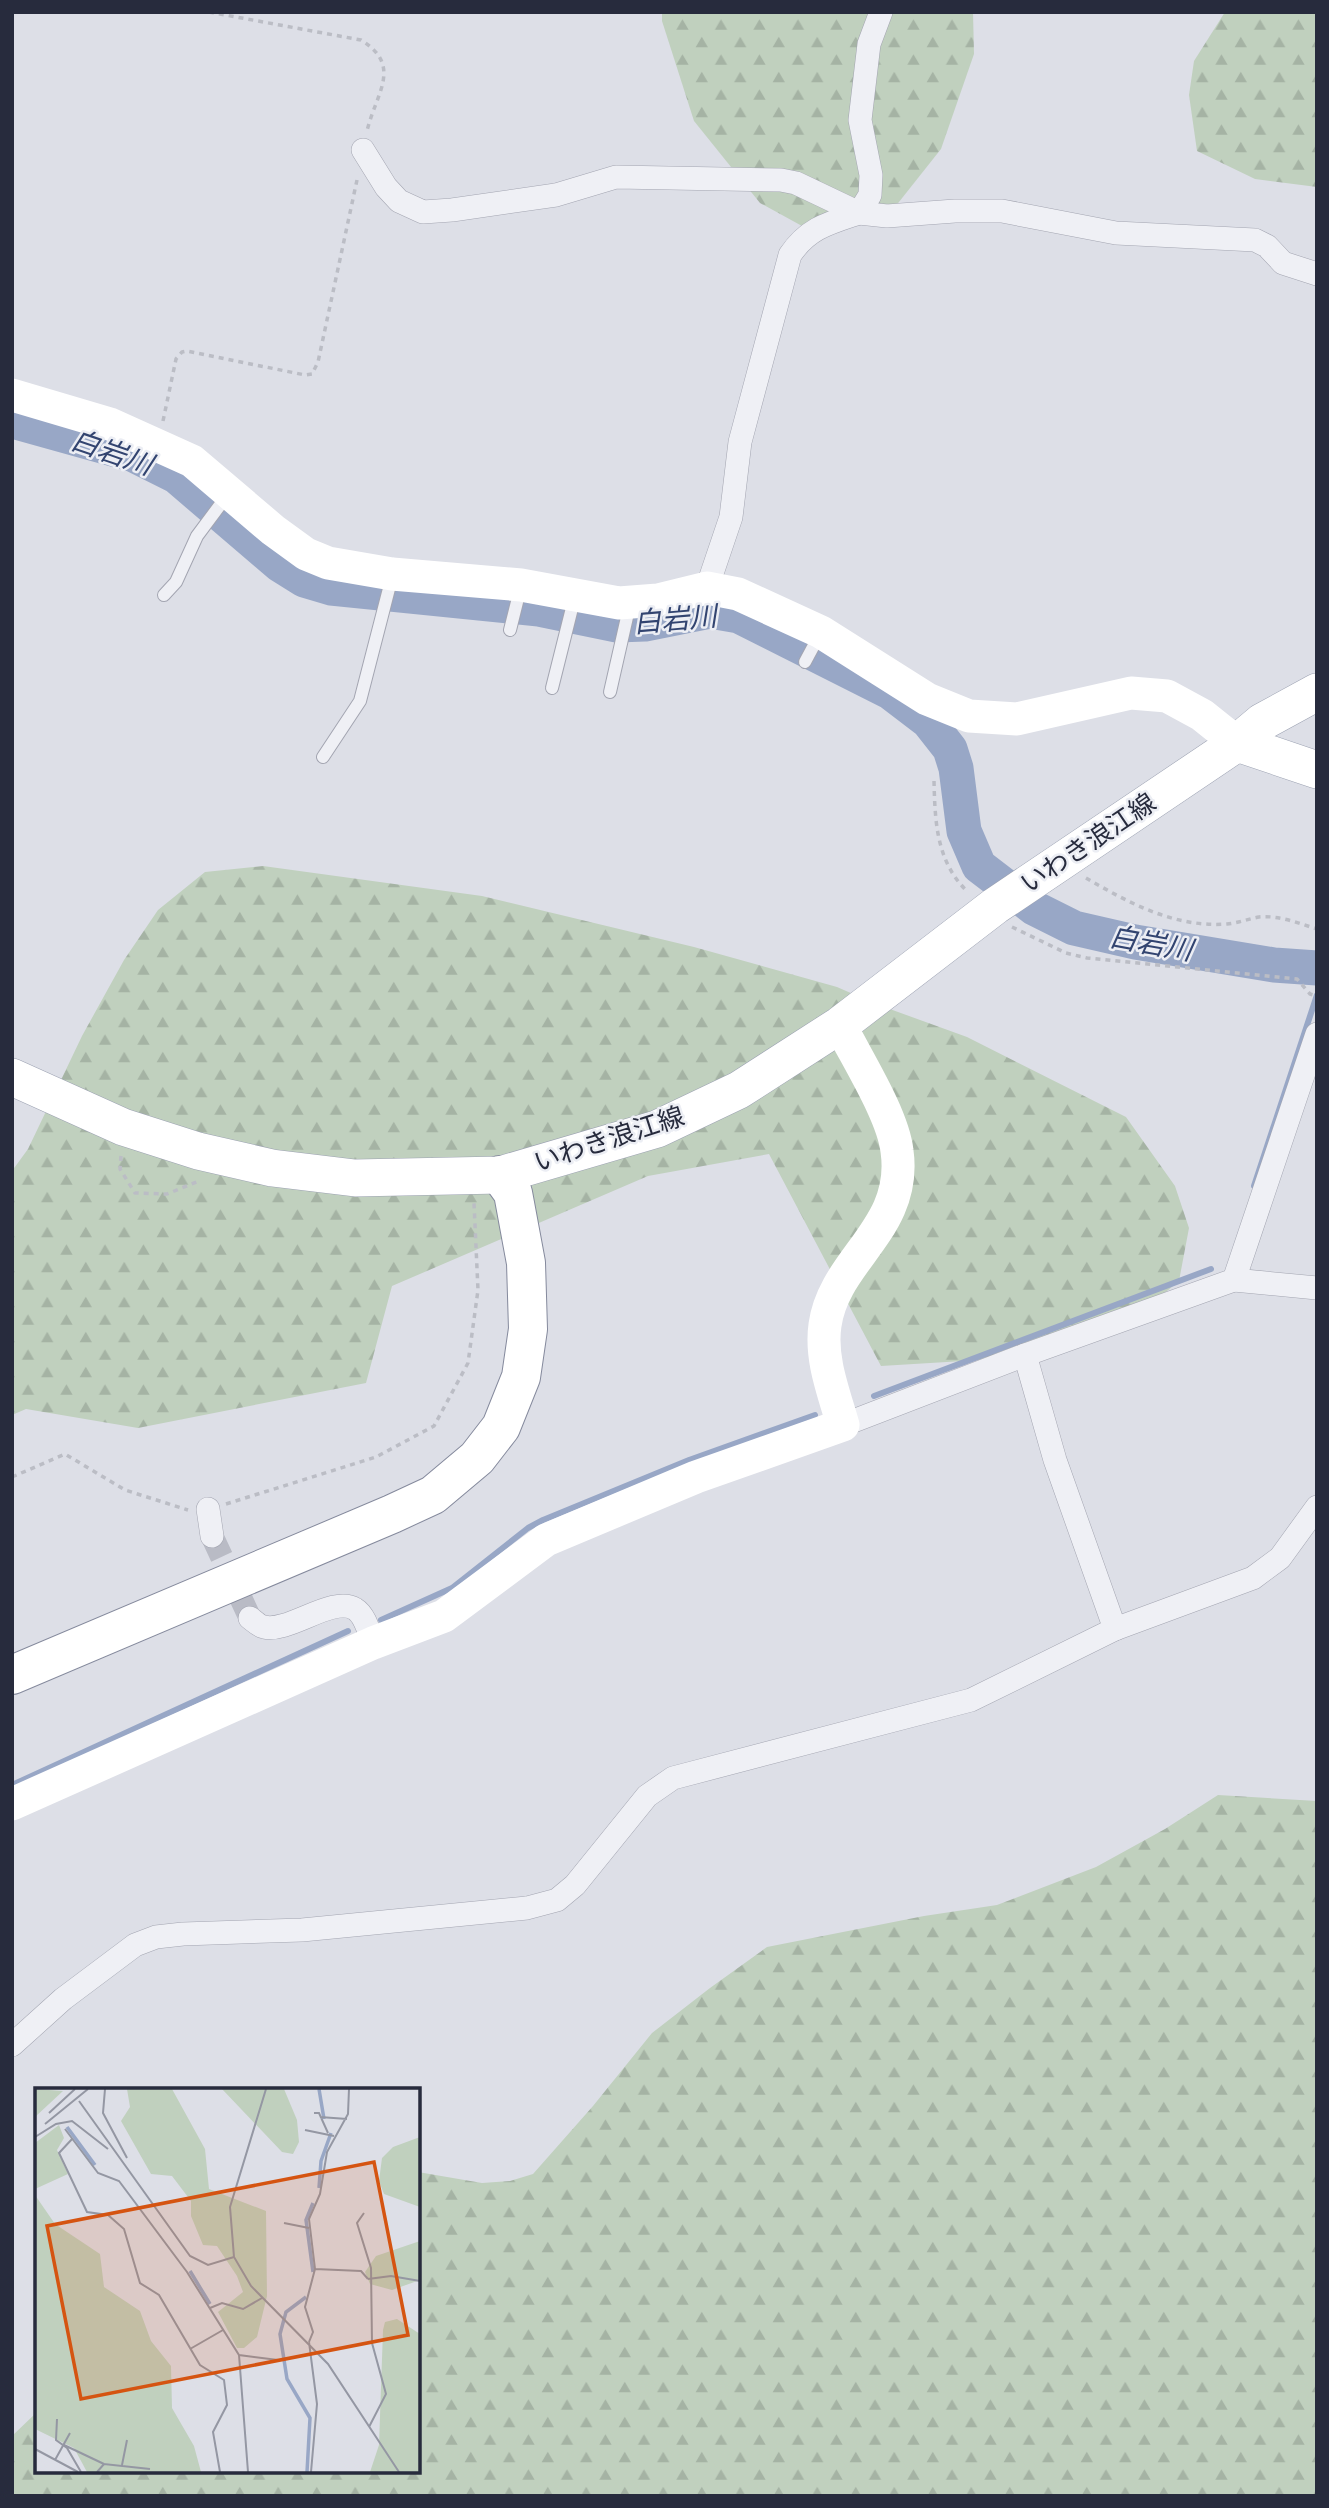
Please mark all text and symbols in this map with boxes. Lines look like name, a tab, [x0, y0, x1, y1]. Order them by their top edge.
water label: 白岩川	[67, 421, 160, 483]
water label: 白岩川	[632, 597, 721, 640]
street label: いわき浪江線	[1014, 785, 1162, 900]
water label: 白岩川	[1107, 918, 1198, 968]
street label: いわき浪江線	[530, 1099, 688, 1178]
inset map	[35, 2088, 420, 2473]

